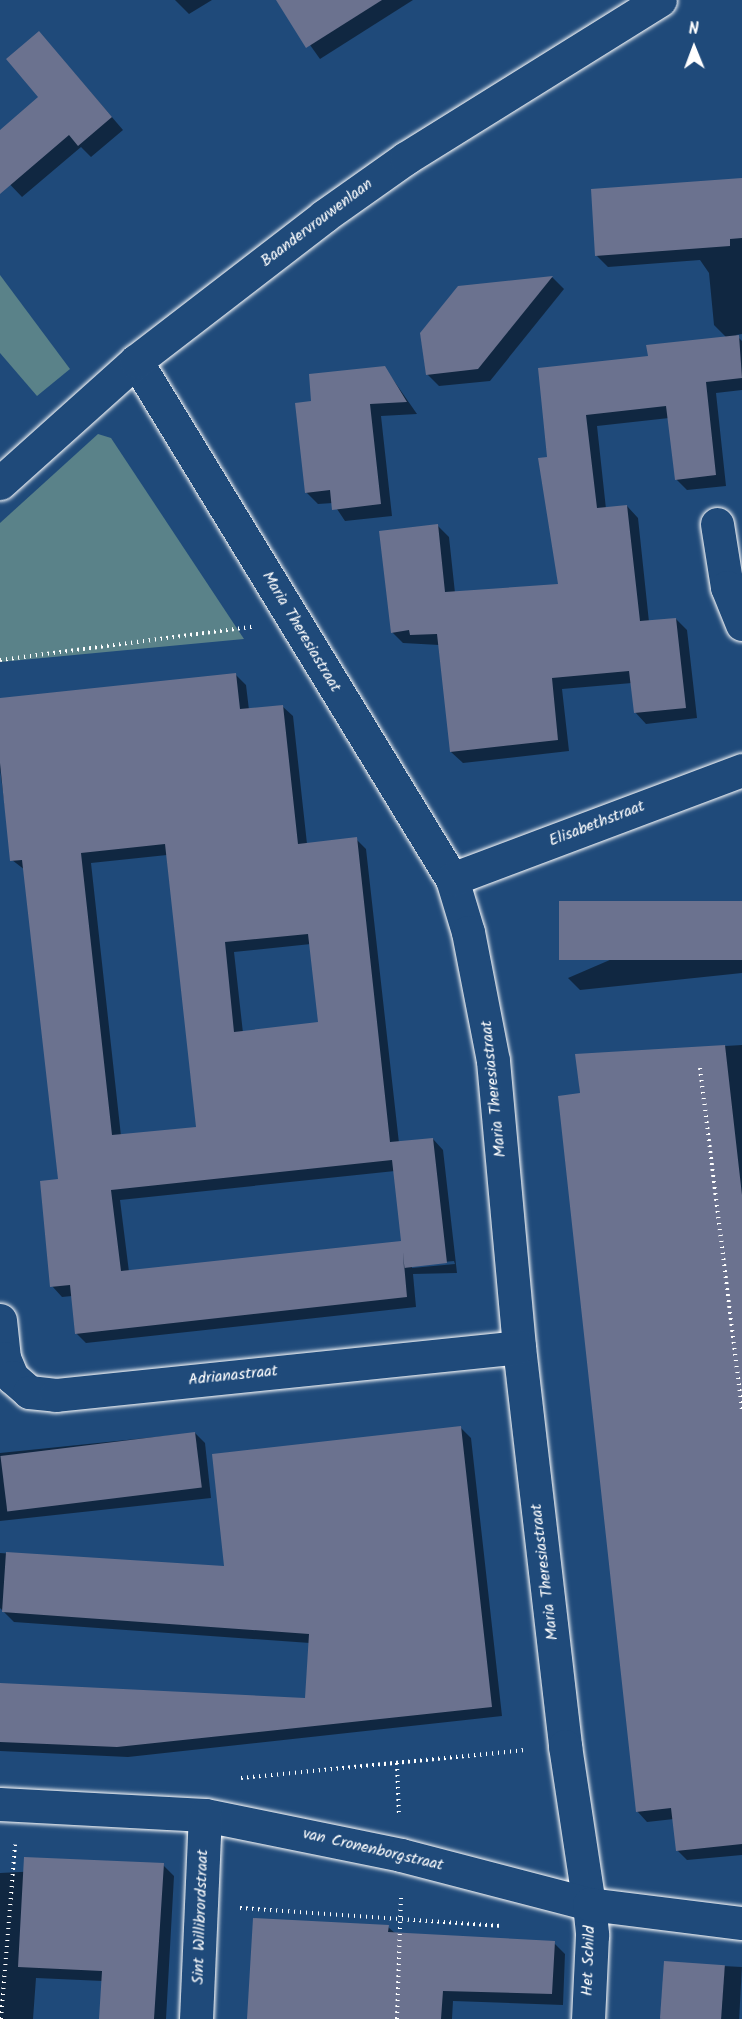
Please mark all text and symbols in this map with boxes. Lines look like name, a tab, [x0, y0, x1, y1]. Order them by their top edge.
text: N	[688, 17, 699, 42]
north arrow	[664, 18, 724, 78]
street label: Baandervrouwenlaan	[257, 175, 377, 271]
street label: Maria Theresiastraat	[257, 568, 345, 696]
street label: Elisabethstraat	[546, 797, 648, 851]
street label: Maria Theresiastraat	[477, 1020, 511, 1158]
street label: Adrianastraat	[187, 1362, 279, 1390]
street label: Maria Theresiastraat	[527, 1503, 563, 1641]
street label: van Cronenborgstraat	[301, 1824, 445, 1876]
street label: Sint Willibrordstraat	[189, 1849, 213, 1985]
street label: Het Schild	[578, 1925, 600, 1997]

